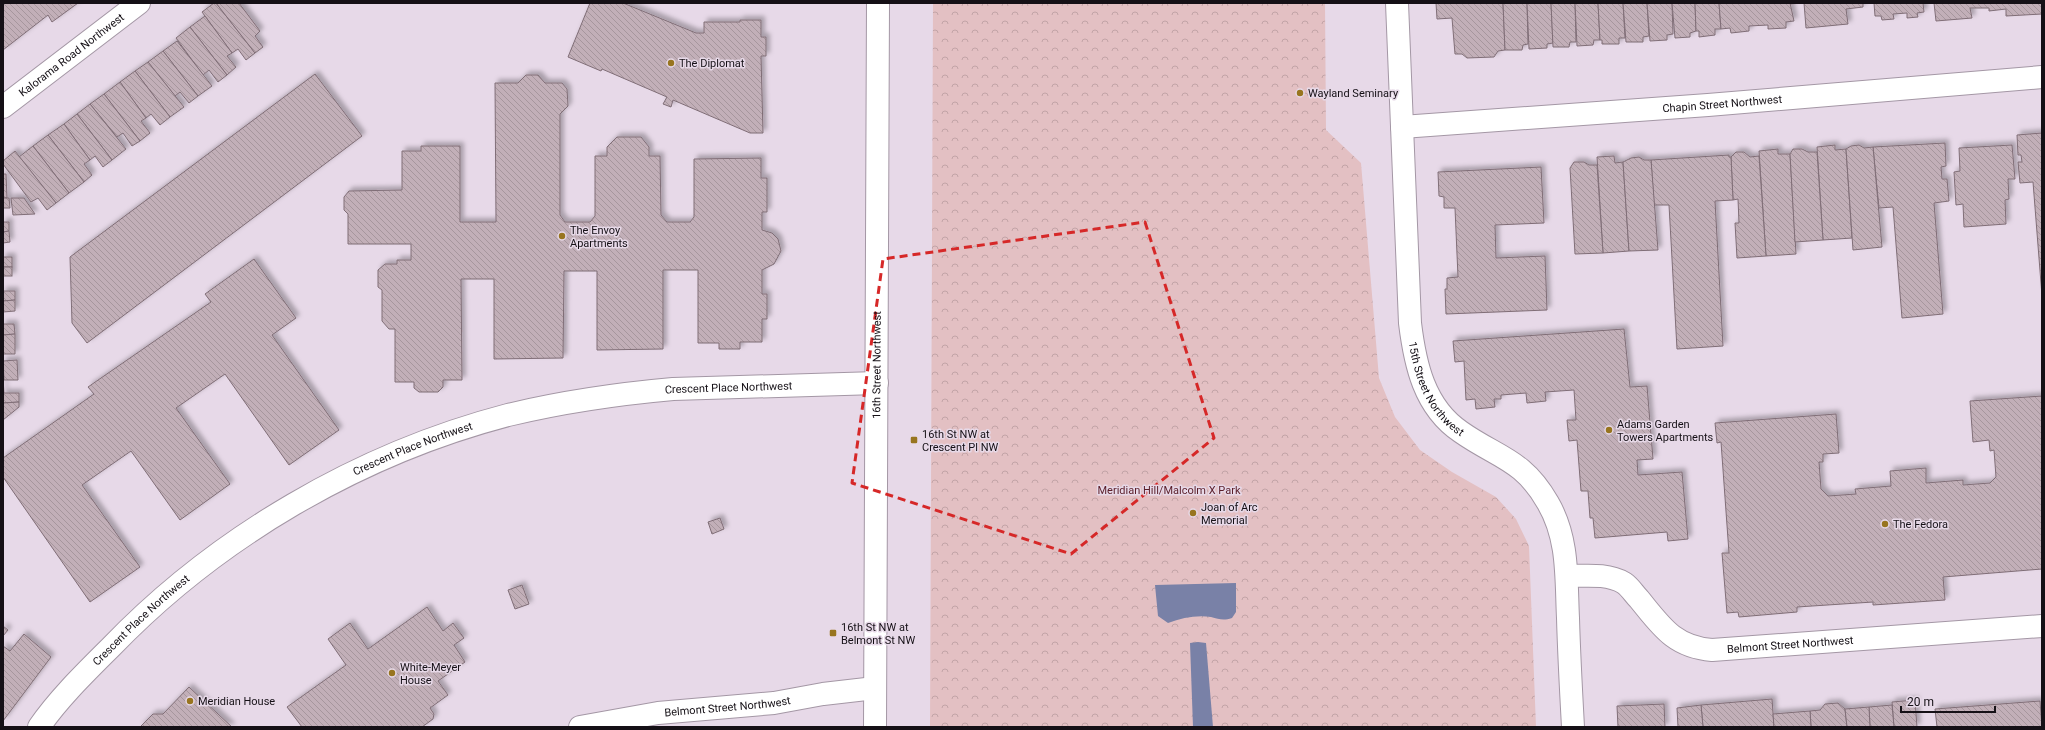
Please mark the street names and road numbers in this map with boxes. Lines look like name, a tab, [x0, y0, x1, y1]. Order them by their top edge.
street label: Kalorama Road Northwest	[16, 10, 127, 99]
street label: Chapin Street Northwest	[1662, 92, 1783, 115]
street label: 16th Street Northwest	[870, 311, 883, 419]
street label: 15th Street Northwest	[1406, 341, 1467, 439]
street label: Crescent Place Northwest	[664, 379, 793, 396]
street label: Crescent Place Northwest	[351, 419, 474, 478]
street label: Crescent Place Northwest	[90, 572, 192, 668]
street label: Belmont Street Northwest	[1726, 633, 1854, 655]
street label: Belmont Street Northwest	[664, 694, 792, 719]

